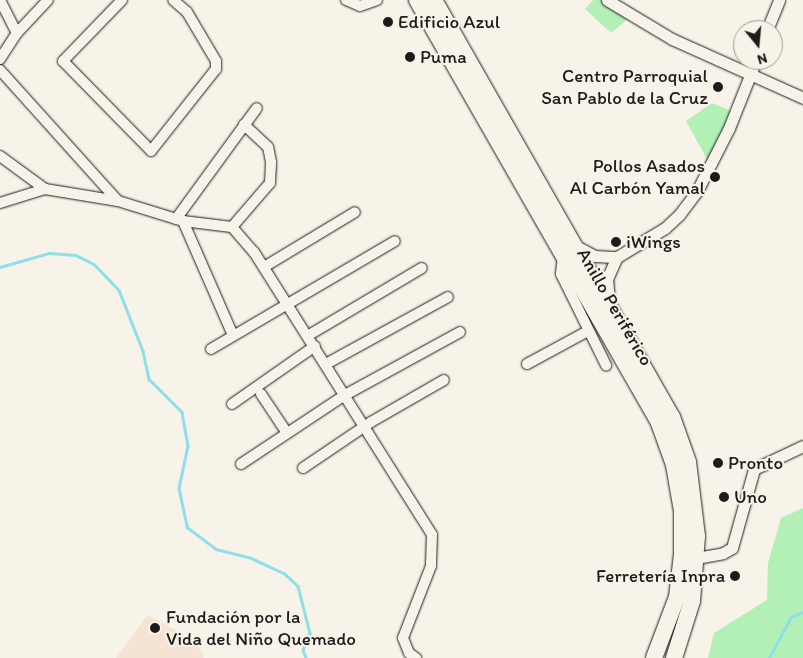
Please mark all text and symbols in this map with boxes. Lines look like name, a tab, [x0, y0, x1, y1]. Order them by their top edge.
place label: Edificio Azul	[398, 11, 500, 33]
marker: Edificio Azul	[382, 16, 394, 28]
north arrow	[733, 20, 783, 70]
place label: Puma	[420, 46, 467, 68]
text: N	[755, 49, 769, 68]
marker: Puma	[404, 51, 416, 63]
place label: Centro Parroquial San Pablo de la Cruz	[541, 65, 708, 109]
marker: Centro Parroquial San Pablo de la Cruz	[712, 81, 724, 93]
place label: Pollos Asados Al Carbón Yamal	[569, 155, 705, 199]
marker: Pollos Asados Al Carbón Yamal	[709, 171, 721, 183]
place label: iWings	[626, 231, 681, 253]
marker: iWings	[610, 236, 622, 248]
street label: Anillo Periférico	[572, 244, 658, 370]
place label: Pronto	[728, 452, 783, 474]
marker: Pronto	[712, 457, 724, 469]
place label: Uno	[734, 486, 767, 508]
marker: Uno	[718, 491, 730, 503]
place label: Ferretería Inpra	[596, 565, 725, 587]
marker: Ferretería Inpra	[729, 570, 741, 582]
place label: Fundación por la Vida del Niño Quemado	[166, 606, 357, 650]
marker: Fundación por la Vida del Niño Quemado	[148, 621, 162, 635]

